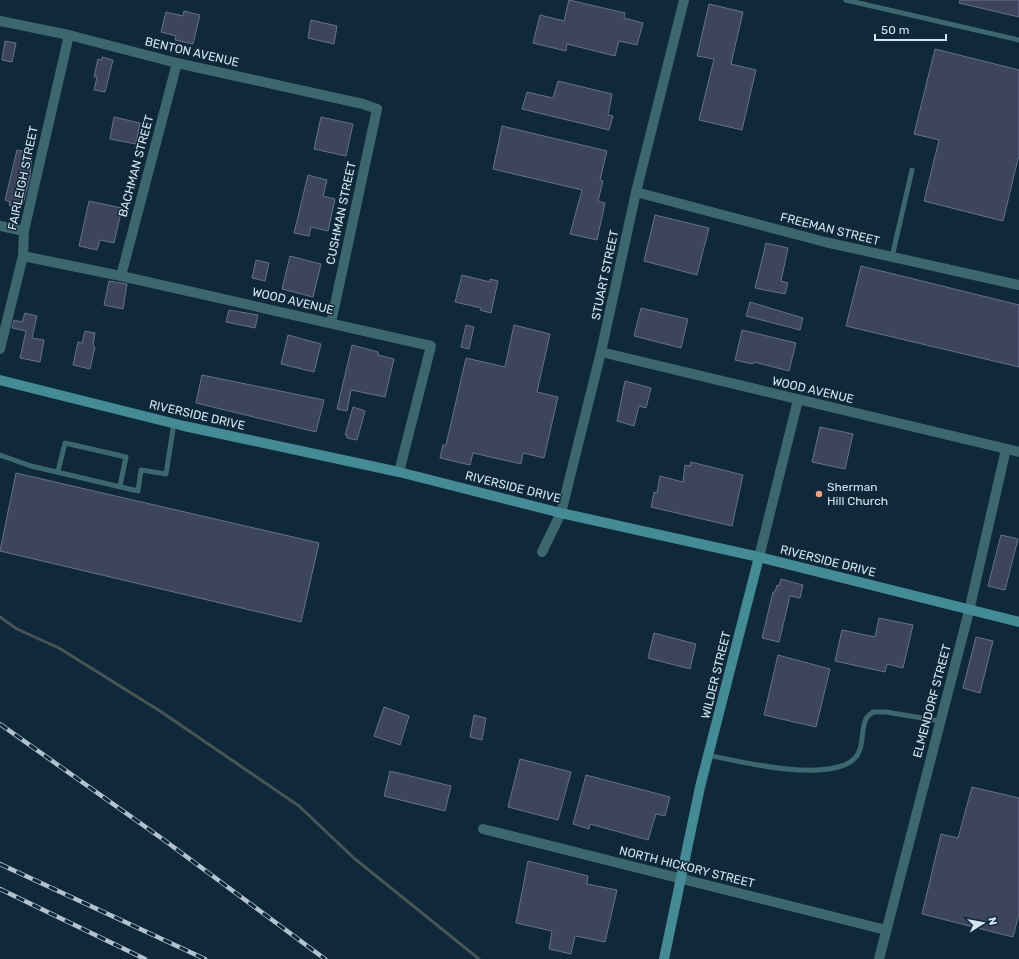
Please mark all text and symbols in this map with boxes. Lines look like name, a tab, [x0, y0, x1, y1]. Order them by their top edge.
scale bar	[875, 16, 946, 42]
text: 50 m	[881, 23, 909, 37]
street label: BENTON AVENUE	[144, 34, 240, 70]
street label: BACHMAN STREET	[116, 113, 156, 218]
street label: FAIRLEIGH STREET	[5, 125, 41, 231]
street label: CUSHMAN STREET	[323, 160, 359, 266]
street label: FREEMAN STREET	[779, 210, 881, 248]
street label: STUART STREET	[589, 229, 621, 321]
street label: WOOD AVENUE	[251, 285, 335, 317]
street label: WOOD AVENUE	[771, 374, 855, 406]
street label: RIVERSIDE DRIVE	[148, 397, 246, 433]
street label: RIVERSIDE DRIVE	[464, 468, 562, 506]
place label: Sherman Hill Church	[827, 480, 888, 508]
marker: Sherman Hill Church	[814, 489, 824, 499]
street label: RIVERSIDE DRIVE	[779, 542, 877, 580]
street label: WILDER STREET	[698, 630, 734, 720]
street label: ELMENDORF STREET	[910, 643, 954, 759]
street label: NORTH HICKORY STREET	[618, 843, 756, 891]
north arrow	[963, 903, 1003, 943]
text: N	[985, 916, 999, 926]

